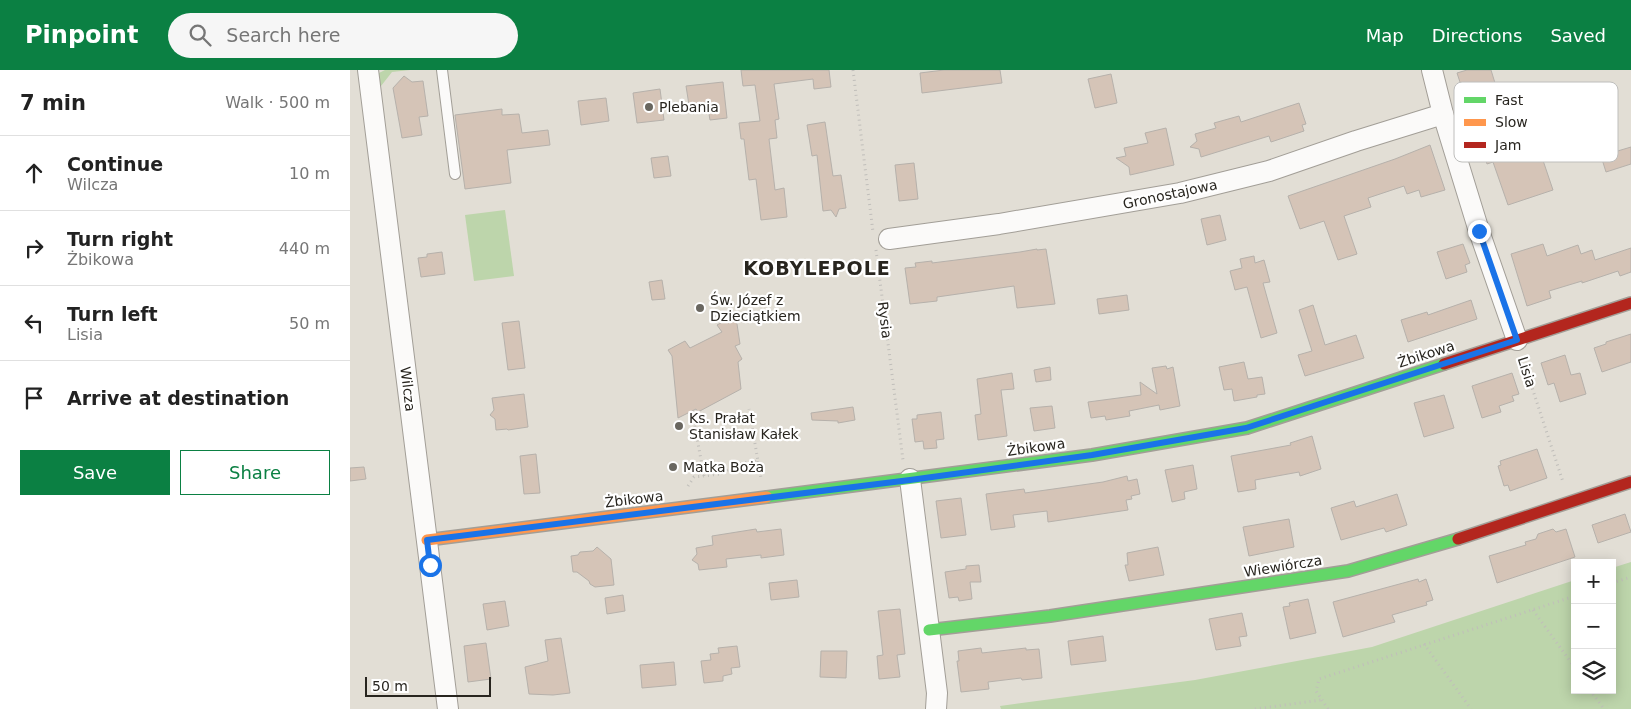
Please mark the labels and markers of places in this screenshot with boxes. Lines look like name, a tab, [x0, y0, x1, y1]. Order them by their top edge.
place label: Plebania	[659, 99, 719, 115]
marker: Plebania	[643, 101, 655, 113]
place label: Św. Józef z Dzieciątkiem	[710, 291, 801, 324]
marker: Św. Józef z Dzieciątkiem	[694, 302, 706, 314]
place label: Ks. Prałat Stanisław Kałek	[689, 410, 800, 442]
marker: Ks. Prałat Stanisław Kałek	[673, 420, 685, 432]
place label: Matka Boża	[683, 459, 764, 475]
marker: Matka Boża	[667, 461, 679, 473]

